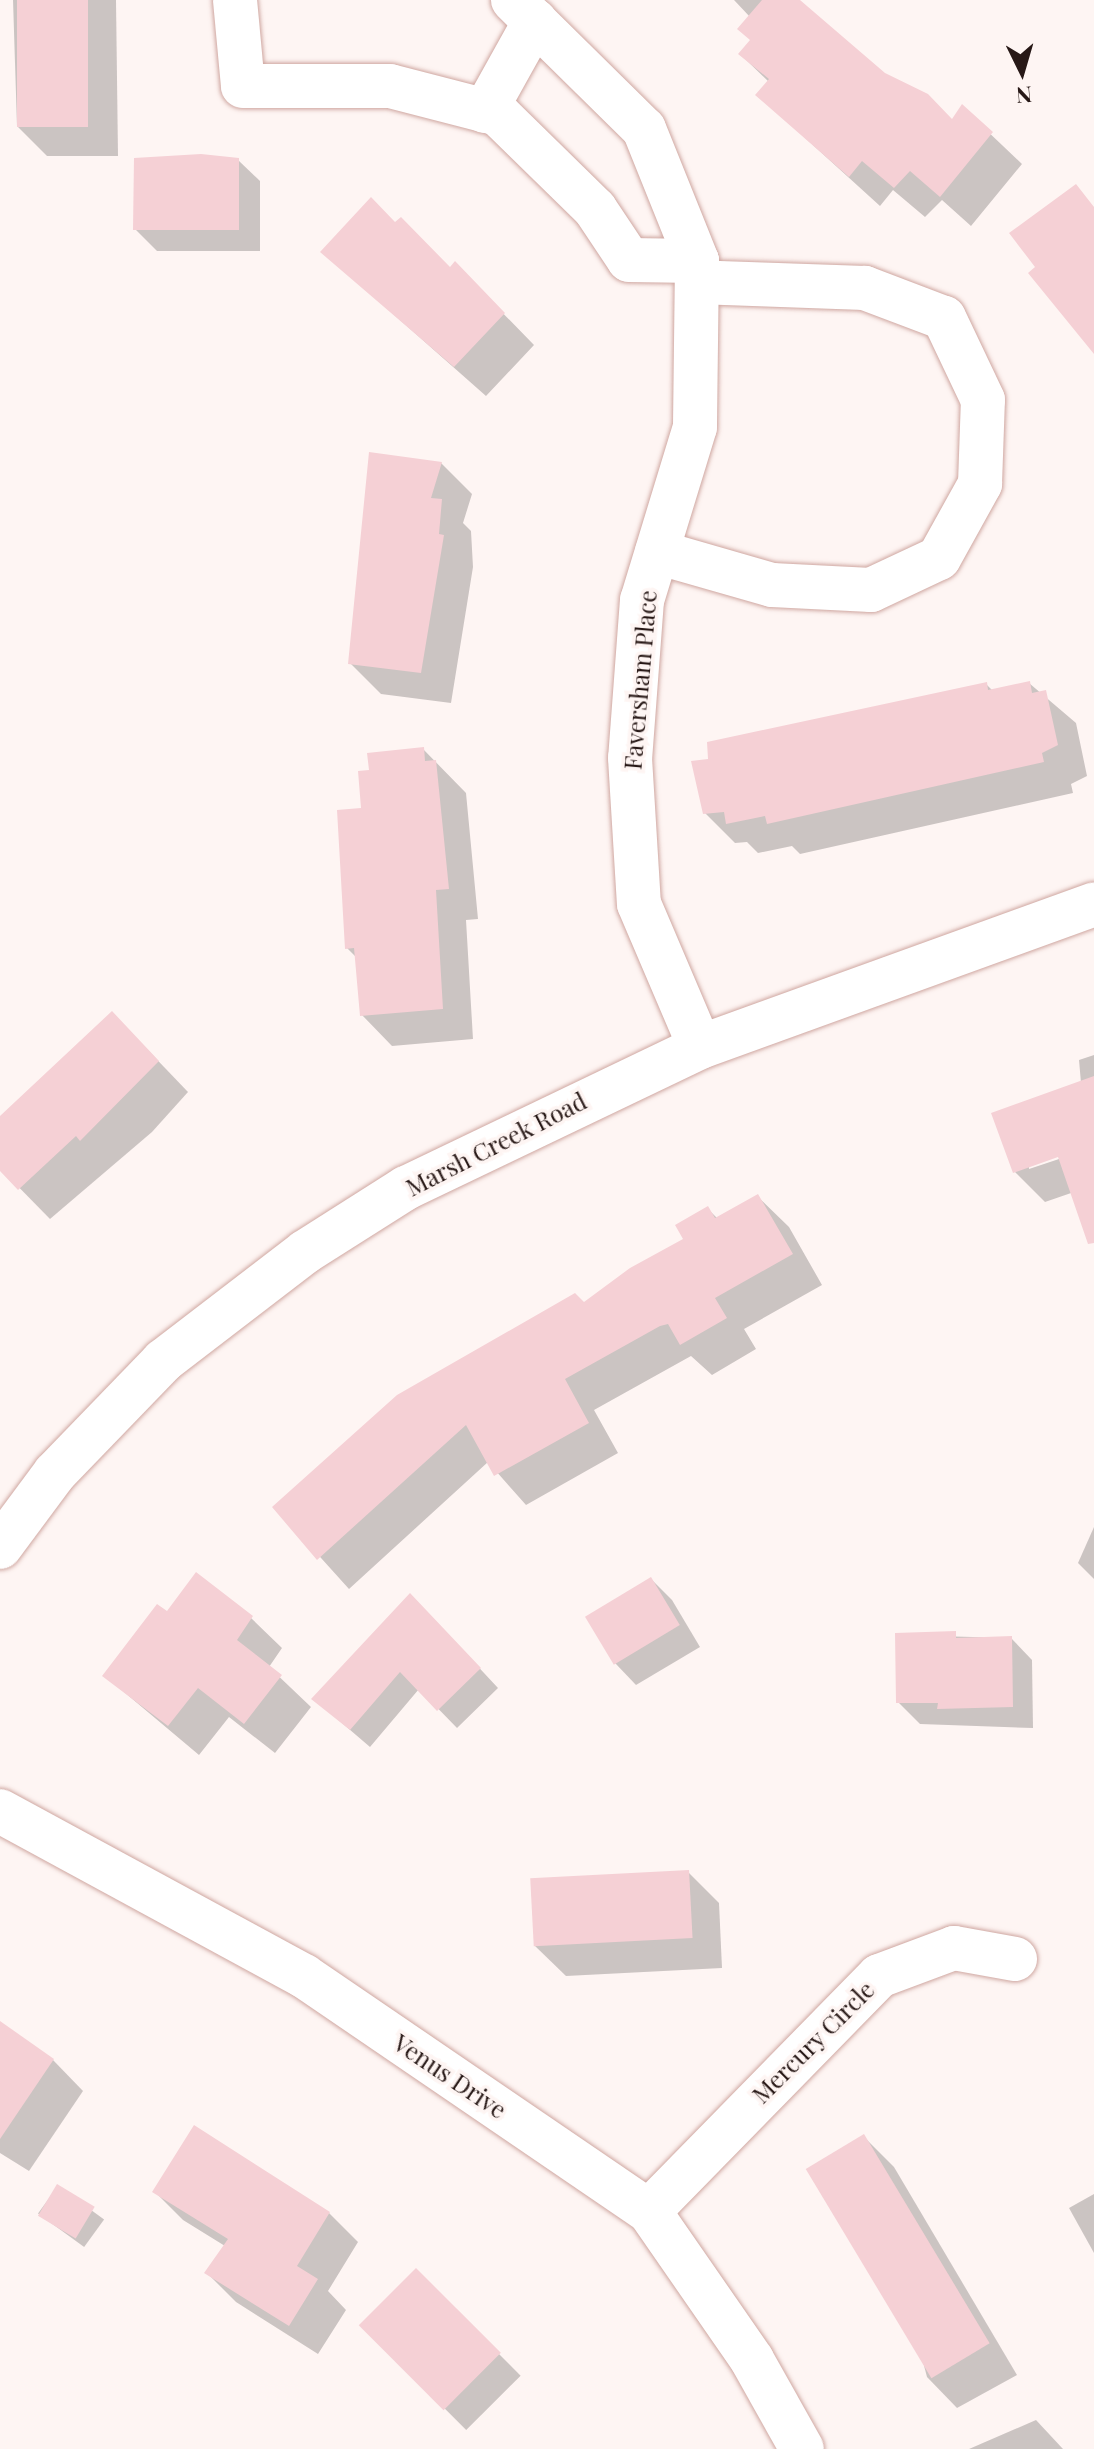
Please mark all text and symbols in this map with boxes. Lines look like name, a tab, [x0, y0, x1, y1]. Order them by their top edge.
north arrow	[982, 32, 1062, 112]
text: N	[1015, 80, 1033, 112]
street label: Faversham Place	[618, 589, 662, 771]
street label: Marsh Creek Road	[401, 1086, 591, 1202]
street label: Mercury Circle	[746, 1975, 880, 2109]
street label: Venus Drive	[388, 2028, 512, 2124]

